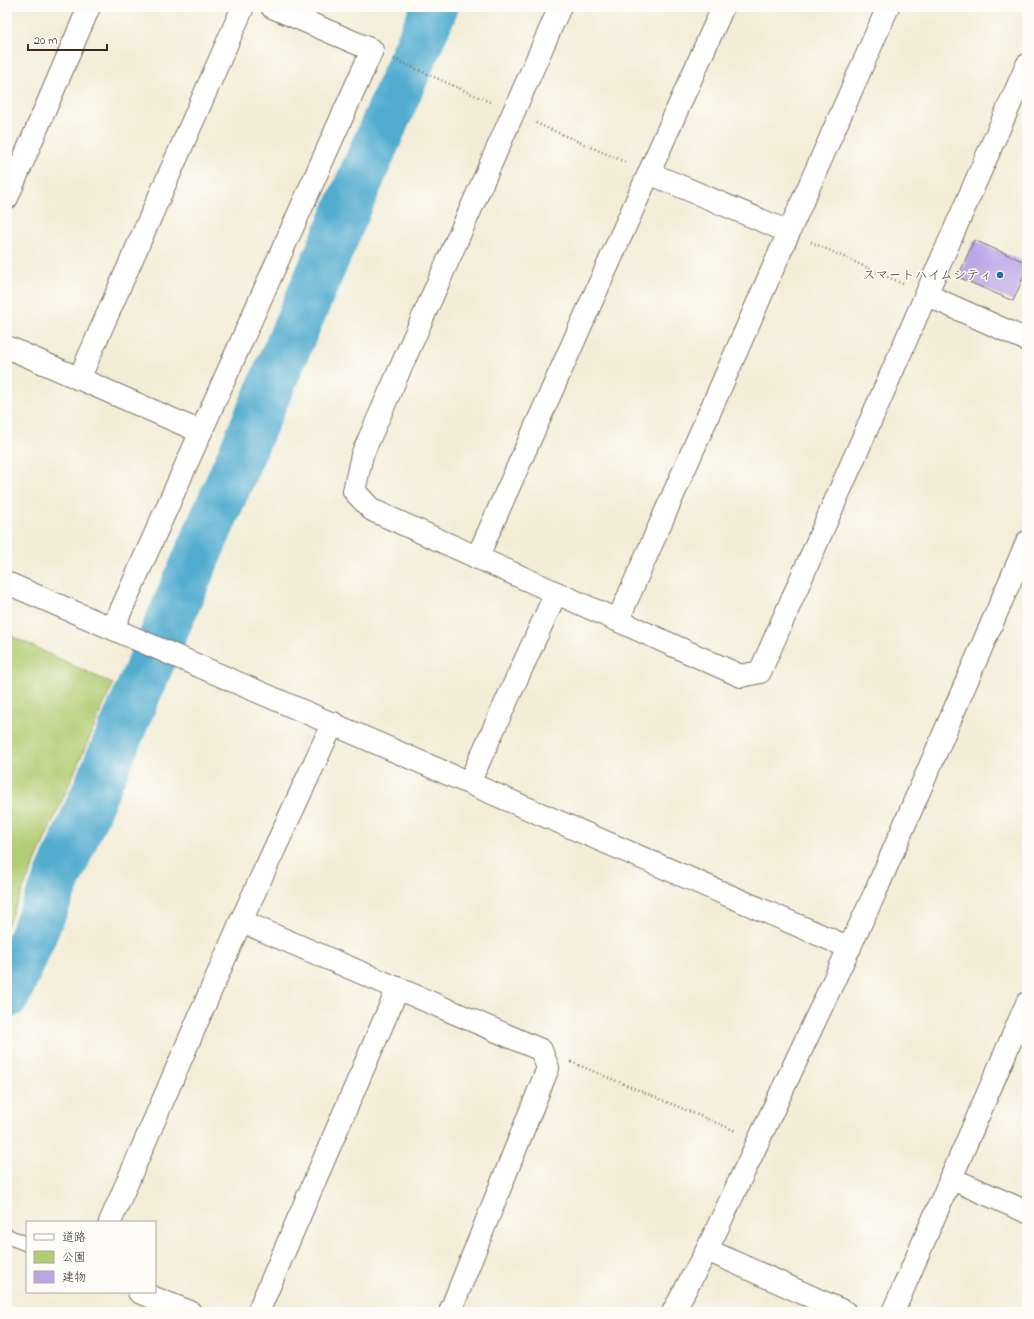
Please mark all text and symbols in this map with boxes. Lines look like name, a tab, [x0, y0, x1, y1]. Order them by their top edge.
scale bar	[28, 26, 107, 52]
text: 20 m	[34, 32, 57, 50]
place label: スマートハイムシティ	[863, 266, 992, 285]
marker: スマートハイムシティ	[995, 270, 1005, 280]
legend	[26, 1221, 156, 1293]
text: 道路	[62, 1229, 86, 1247]
text: 公園	[62, 1249, 86, 1267]
text: 建物	[62, 1269, 86, 1287]

